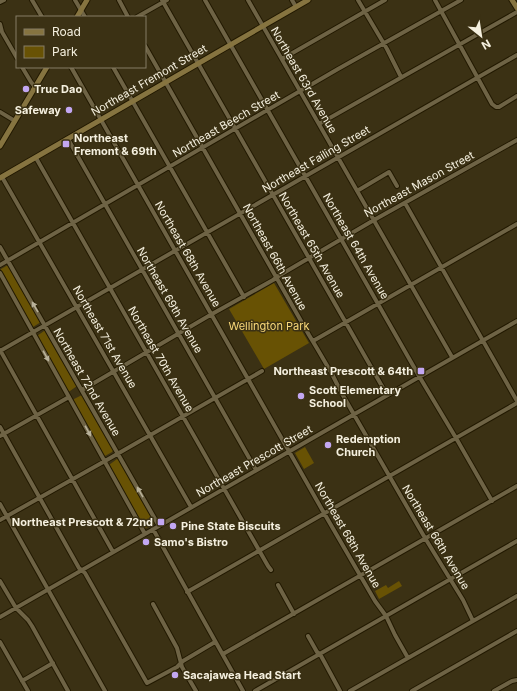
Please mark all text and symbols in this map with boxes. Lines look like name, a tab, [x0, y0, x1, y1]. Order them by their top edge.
legend	[16, 16, 146, 68]
north arrow	[461, 16, 501, 56]
text: Road	[52, 24, 81, 39]
street label: Northeast 63rd Avenue	[268, 24, 340, 136]
text: N	[479, 37, 493, 53]
street label: Northeast Fremont Street	[89, 41, 210, 119]
text: Park	[52, 44, 78, 59]
place label: Truc Dao	[34, 82, 82, 96]
marker: Truc Dao	[21, 84, 31, 94]
street label: Northeast Beech Street	[170, 87, 282, 160]
place label: Safeway	[15, 103, 61, 117]
marker: Safeway	[64, 105, 74, 115]
street label: Northeast Failing Street	[260, 122, 373, 196]
place label: Northeast Fremont & 69th	[74, 131, 157, 158]
marker: Northeast Fremont & 69th	[61, 139, 71, 149]
street label: Northeast Mason Street	[362, 148, 477, 220]
street label: Northeast 65th Avenue	[276, 190, 348, 300]
street label: Northeast 64th Avenue	[320, 190, 392, 302]
street label: Northeast 68th Avenue	[152, 199, 224, 309]
street label: Northeast 66th Avenue	[240, 201, 310, 313]
street label: Northeast 69th Avenue	[134, 244, 206, 356]
street label: Northeast 71st Avenue	[70, 283, 140, 391]
one-way arrow	[31, 301, 38, 313]
street label: Northeast 70th Avenue	[125, 304, 197, 414]
park label: Wellington Park	[228, 319, 310, 333]
street label: Northeast 72nd Avenue	[50, 325, 124, 439]
one-way arrow	[43, 350, 50, 362]
place label: Northeast Prescott & 64th	[273, 364, 413, 378]
marker: Northeast Prescott & 64th	[416, 366, 426, 376]
place label: Scott Elementary School	[309, 383, 401, 410]
marker: Scott Elementary School	[296, 391, 306, 401]
street label: Northeast Prescott Street	[193, 422, 315, 500]
one-way arrow	[84, 425, 91, 437]
place label: Redemption Church	[336, 432, 401, 459]
marker: Redemption Church	[323, 440, 333, 450]
street label: Northeast 68th Avenue	[312, 480, 384, 590]
street label: Northeast 66th Avenue	[399, 482, 473, 592]
one-way arrow	[136, 486, 143, 498]
place label: Northeast Prescott & 72nd	[12, 515, 153, 529]
marker: Northeast Prescott & 72nd	[156, 517, 166, 527]
place label: Pine State Biscuits	[181, 519, 281, 533]
marker: Pine State Biscuits	[168, 521, 178, 531]
place label: Samo's Bistro	[154, 535, 228, 549]
marker: Samo's Bistro	[141, 537, 151, 547]
place label: Sacajawea Head Start	[183, 668, 301, 682]
marker: Sacajawea Head Start	[170, 670, 180, 680]

